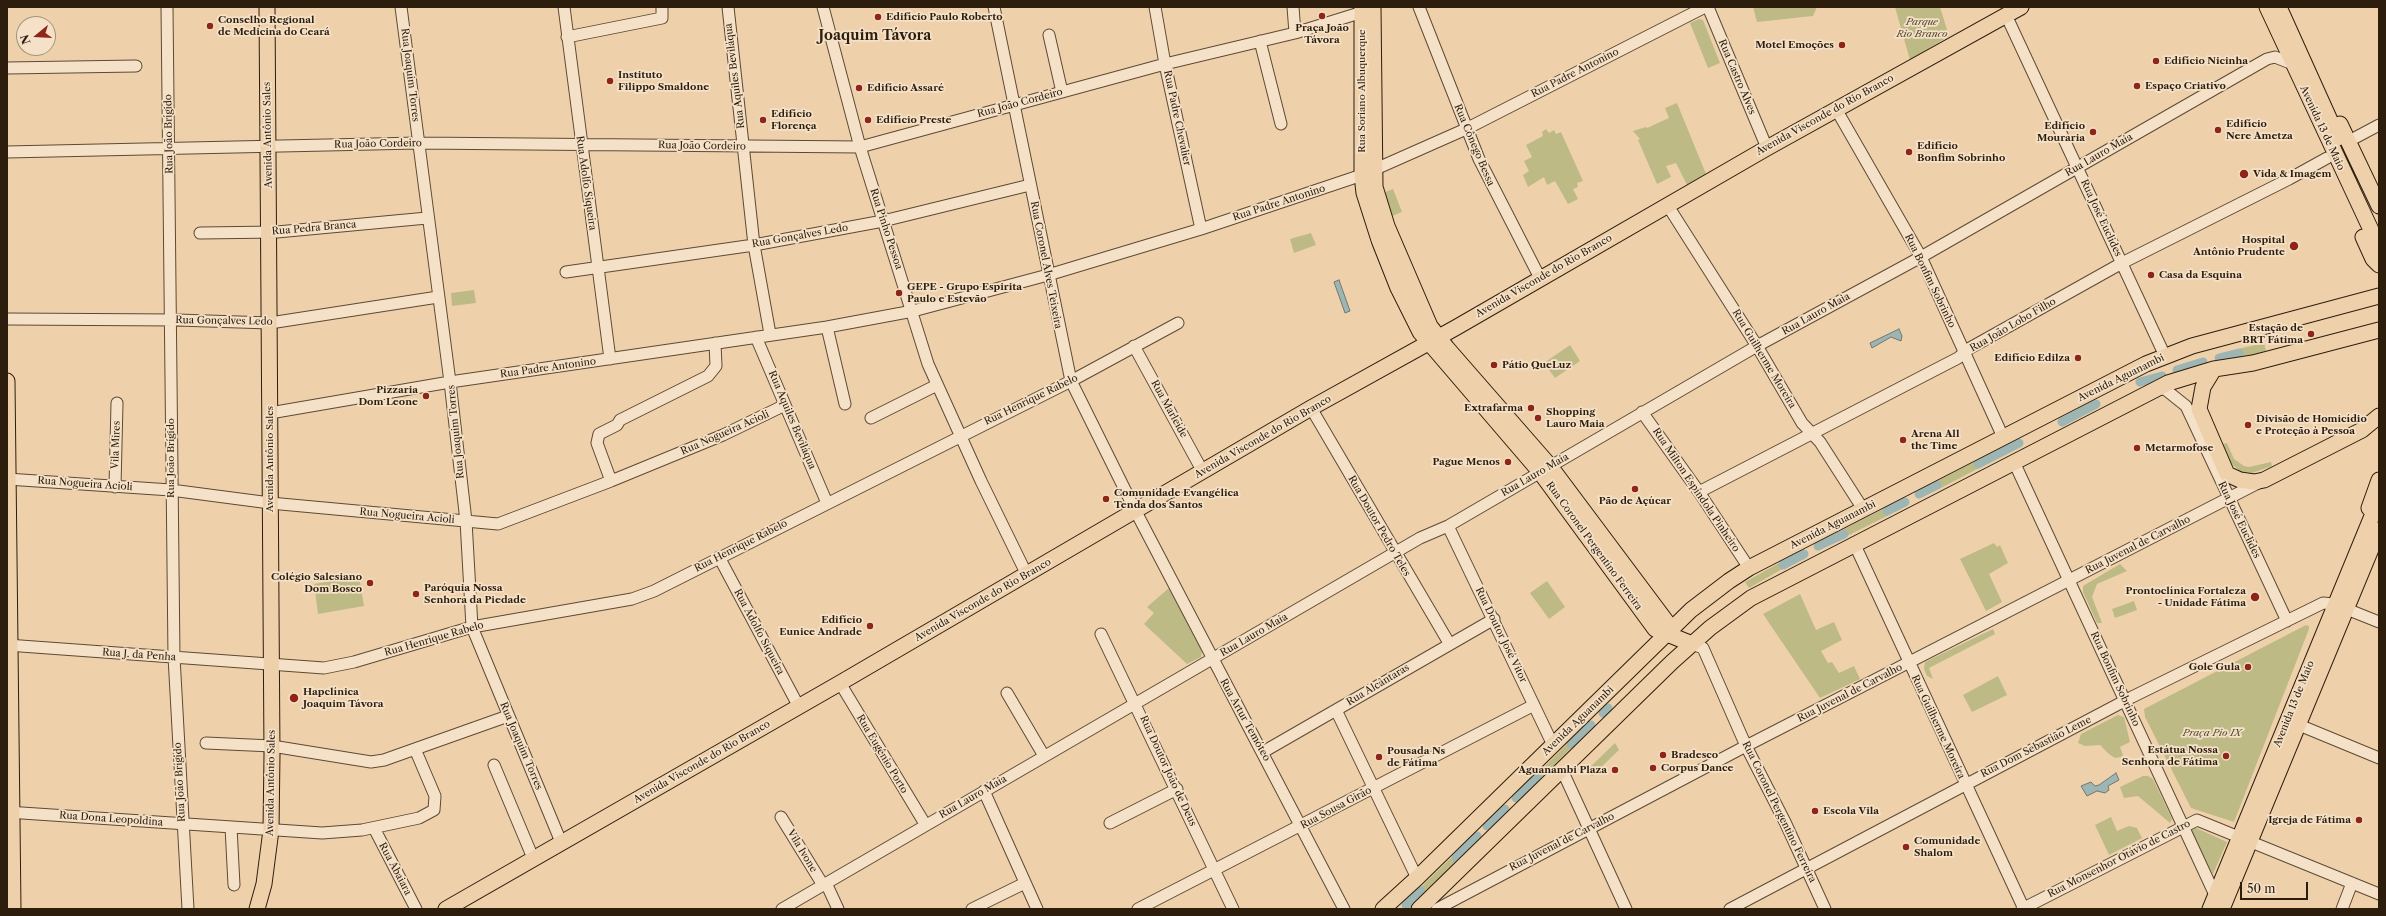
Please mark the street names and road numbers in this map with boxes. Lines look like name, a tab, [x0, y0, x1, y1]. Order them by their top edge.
street label: Rua Aquiles Beviláqua	[723, 23, 747, 129]
street label: Rua Joaquim Torres	[398, 27, 422, 123]
street label: Rua Soriano Albuquerque	[1356, 29, 1368, 153]
street label: Rua Castro Alves	[1716, 38, 1758, 116]
street label: Rua Padre Antonino	[1529, 46, 1621, 100]
street label: Rua Padre Chevalier	[1161, 69, 1193, 167]
street label: Avenida Visconde do Rio Branco	[1754, 72, 1896, 158]
street label: Avenida Antônio Sales	[261, 82, 275, 188]
street label: Avenida 13 de Maio	[2297, 84, 2347, 172]
street label: Rua João Cordeiro	[976, 86, 1064, 120]
street label: Rua João Brígido	[162, 94, 176, 174]
street label: Rua Cônego Bessa	[1451, 102, 1497, 188]
street label: Rua Lauro Maia	[2063, 131, 2135, 179]
street label: Rua Adolfo Siqueira	[573, 135, 599, 231]
street label: Rua João Cordeiro	[334, 137, 422, 151]
street label: Rua João Cordeiro	[658, 139, 746, 153]
street label: Rua José Euclides	[2078, 177, 2124, 259]
street label: Rua Padre Antonino	[1231, 182, 1327, 224]
street label: Rua Pinho Pessoa	[867, 187, 905, 271]
street label: Rua Coronel Alves Teixeira	[1028, 200, 1064, 330]
street label: Rua Pedra Branca	[271, 218, 357, 238]
street label: Rua Gonçalves Ledo	[751, 222, 849, 250]
street label: Avenida Visconde do Rio Branco	[1474, 232, 1614, 320]
street label: Rua Bonfim Sobrinho	[1902, 232, 1958, 330]
street label: Rua Lauro Maia	[1780, 290, 1852, 338]
street label: Rua João Lobo Filho	[1968, 295, 2058, 355]
street label: Rua Guilherme Moreira	[1730, 307, 1798, 411]
street label: Rua Gonçalves Ledo	[175, 314, 273, 328]
street label: Avenida Aguanambi	[2076, 352, 2166, 404]
street label: Rua Padre Antonino	[499, 355, 597, 381]
street label: Rua Aquiles Beviláqua	[766, 369, 818, 471]
street label: Rua Henrique Rabelo	[982, 372, 1080, 428]
street label: Rua Marleide	[1148, 378, 1190, 440]
street label: Rua Joaquim Torres	[445, 384, 467, 480]
street label: Avenida Visconde do Rio Branco	[1193, 393, 1333, 481]
street label: Avenida Antônio Sales	[264, 406, 276, 512]
street label: Rua Nogueira Acioli	[679, 408, 771, 458]
street label: Rua João Brígido	[165, 418, 177, 498]
street label: Vila Mires	[109, 421, 123, 469]
street label: Rua Milton Espíndola Pinheiro	[1650, 426, 1742, 554]
street label: Rua Lauro Maia	[1499, 451, 1571, 499]
street label: Rua Doutor Pedro Teles	[1345, 474, 1413, 578]
street label: Rua Nogueira Acioli	[37, 475, 133, 493]
street label: Rua Coronel Pergentino Ferreira	[1543, 479, 1645, 613]
street label: Rua José Euclides	[2215, 480, 2263, 560]
street label: Avenida Aguanambi	[1788, 498, 1878, 552]
street label: Rua Nogueira Acioli	[359, 506, 455, 526]
street label: Rua Juvenal de Carvalho	[2084, 513, 2192, 577]
street label: Rua Henrique Rabelo	[693, 517, 789, 575]
street label: Avenida Visconde do Rio Branco	[913, 556, 1053, 644]
street label: Rua Doutor José Vitor	[1473, 585, 1529, 685]
street label: Rua Adolfo Siqueira	[731, 587, 787, 677]
street label: Rua Lauro Maia	[1218, 611, 1290, 659]
street label: Rua Henrique Rabelo	[383, 619, 485, 659]
street label: Rua Bonfim Sobrinho	[2088, 630, 2142, 728]
street label: Rua J. da Penha	[102, 646, 176, 664]
street label: Avenida 13 de Maio	[2271, 659, 2317, 749]
street label: Rua Juvenal de Carvalho	[1796, 661, 1904, 725]
street label: Rua Alcântaras	[1344, 662, 1412, 708]
street label: Rua Guilherme Moreira	[1909, 673, 1967, 781]
street label: Rua Artur Temóteo	[1217, 677, 1273, 763]
street label: Avenida Aguanambi	[1540, 684, 1616, 758]
street label: Rua Joaquim Torres	[497, 700, 545, 792]
street label: Rua Eugênio Porto	[854, 712, 910, 796]
street label: Rua Doutor João de Deus	[1137, 714, 1199, 828]
street label: Rua Dom Sebastião Leme	[1979, 714, 2093, 780]
street label: Avenida Visconde do Rio Branco	[632, 718, 772, 806]
street label: Avenida Antônio Sales	[264, 730, 278, 836]
street label: Rua Coronel Pergentino Ferreira	[1739, 739, 1819, 885]
street label: Rua João Brígido	[172, 742, 188, 822]
street label: Rua Lauro Maia	[937, 773, 1009, 821]
street label: Rua Sousa Girão	[1298, 784, 1374, 832]
street label: Rua Dona Leopoldina	[59, 809, 163, 829]
street label: Rua Juvenal de Carvalho	[1508, 810, 1616, 874]
street label: Rua Monsenhor Otávio de Castro	[2046, 818, 2192, 900]
street label: Vila Ivone	[785, 827, 819, 875]
street label: Rua Abaiara	[376, 841, 414, 897]

